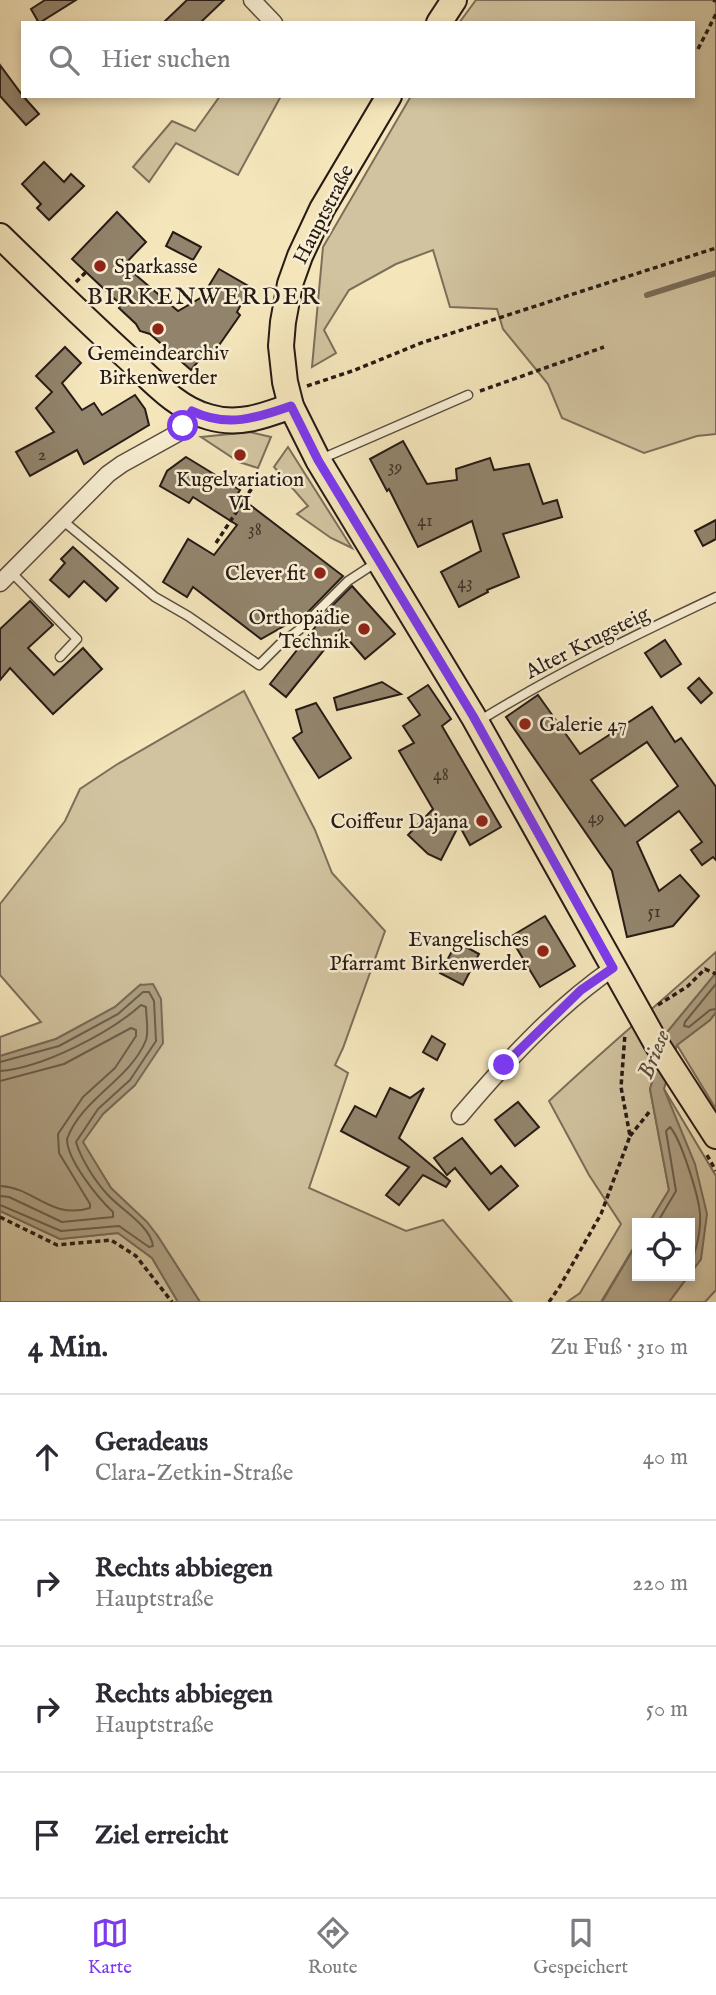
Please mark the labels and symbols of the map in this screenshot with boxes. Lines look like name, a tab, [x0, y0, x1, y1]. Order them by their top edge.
street label: Hauptstraße	[288, 160, 361, 269]
place label: Sparkasse	[114, 254, 198, 281]
marker: Sparkasse	[92, 258, 108, 274]
district label: BIRKENWERDER	[87, 282, 321, 313]
marker: Gemeindearchiv Birkenwerder	[150, 321, 166, 337]
place label: Gemeindearchiv Birkenwerder	[87, 341, 229, 392]
route start	[167, 410, 198, 441]
house number: 2	[38, 444, 46, 467]
marker: Kugelvariation VI	[232, 447, 248, 463]
house number: 39	[388, 456, 402, 479]
place label: Kugelvariation VI	[176, 467, 304, 518]
house number: 41	[417, 510, 433, 533]
house number: 38	[248, 519, 262, 542]
place label: Clever fit	[225, 561, 306, 588]
marker: Clever fit	[312, 565, 328, 581]
house number: 43	[457, 572, 473, 595]
street label: Alter Krugsteig	[520, 600, 655, 687]
place label: Orthopädie Technik	[248, 605, 351, 656]
marker: Orthopädie Technik	[356, 621, 372, 637]
place label: Galerie 47	[539, 712, 627, 739]
marker: Galerie 47	[517, 716, 533, 732]
house number: 48	[433, 764, 449, 787]
house number: 49	[588, 807, 604, 830]
place label: Coiffeur Dajana	[331, 809, 469, 836]
marker: Coiffeur Dajana	[474, 813, 490, 829]
house number: 51	[647, 901, 661, 924]
place label: Evangelisches Pfarramt Birkenwerder	[329, 927, 529, 978]
marker: Evangelisches Pfarramt Birkenwerder	[535, 943, 551, 959]
water label: Briese	[631, 1025, 677, 1083]
route end	[488, 1049, 519, 1080]

